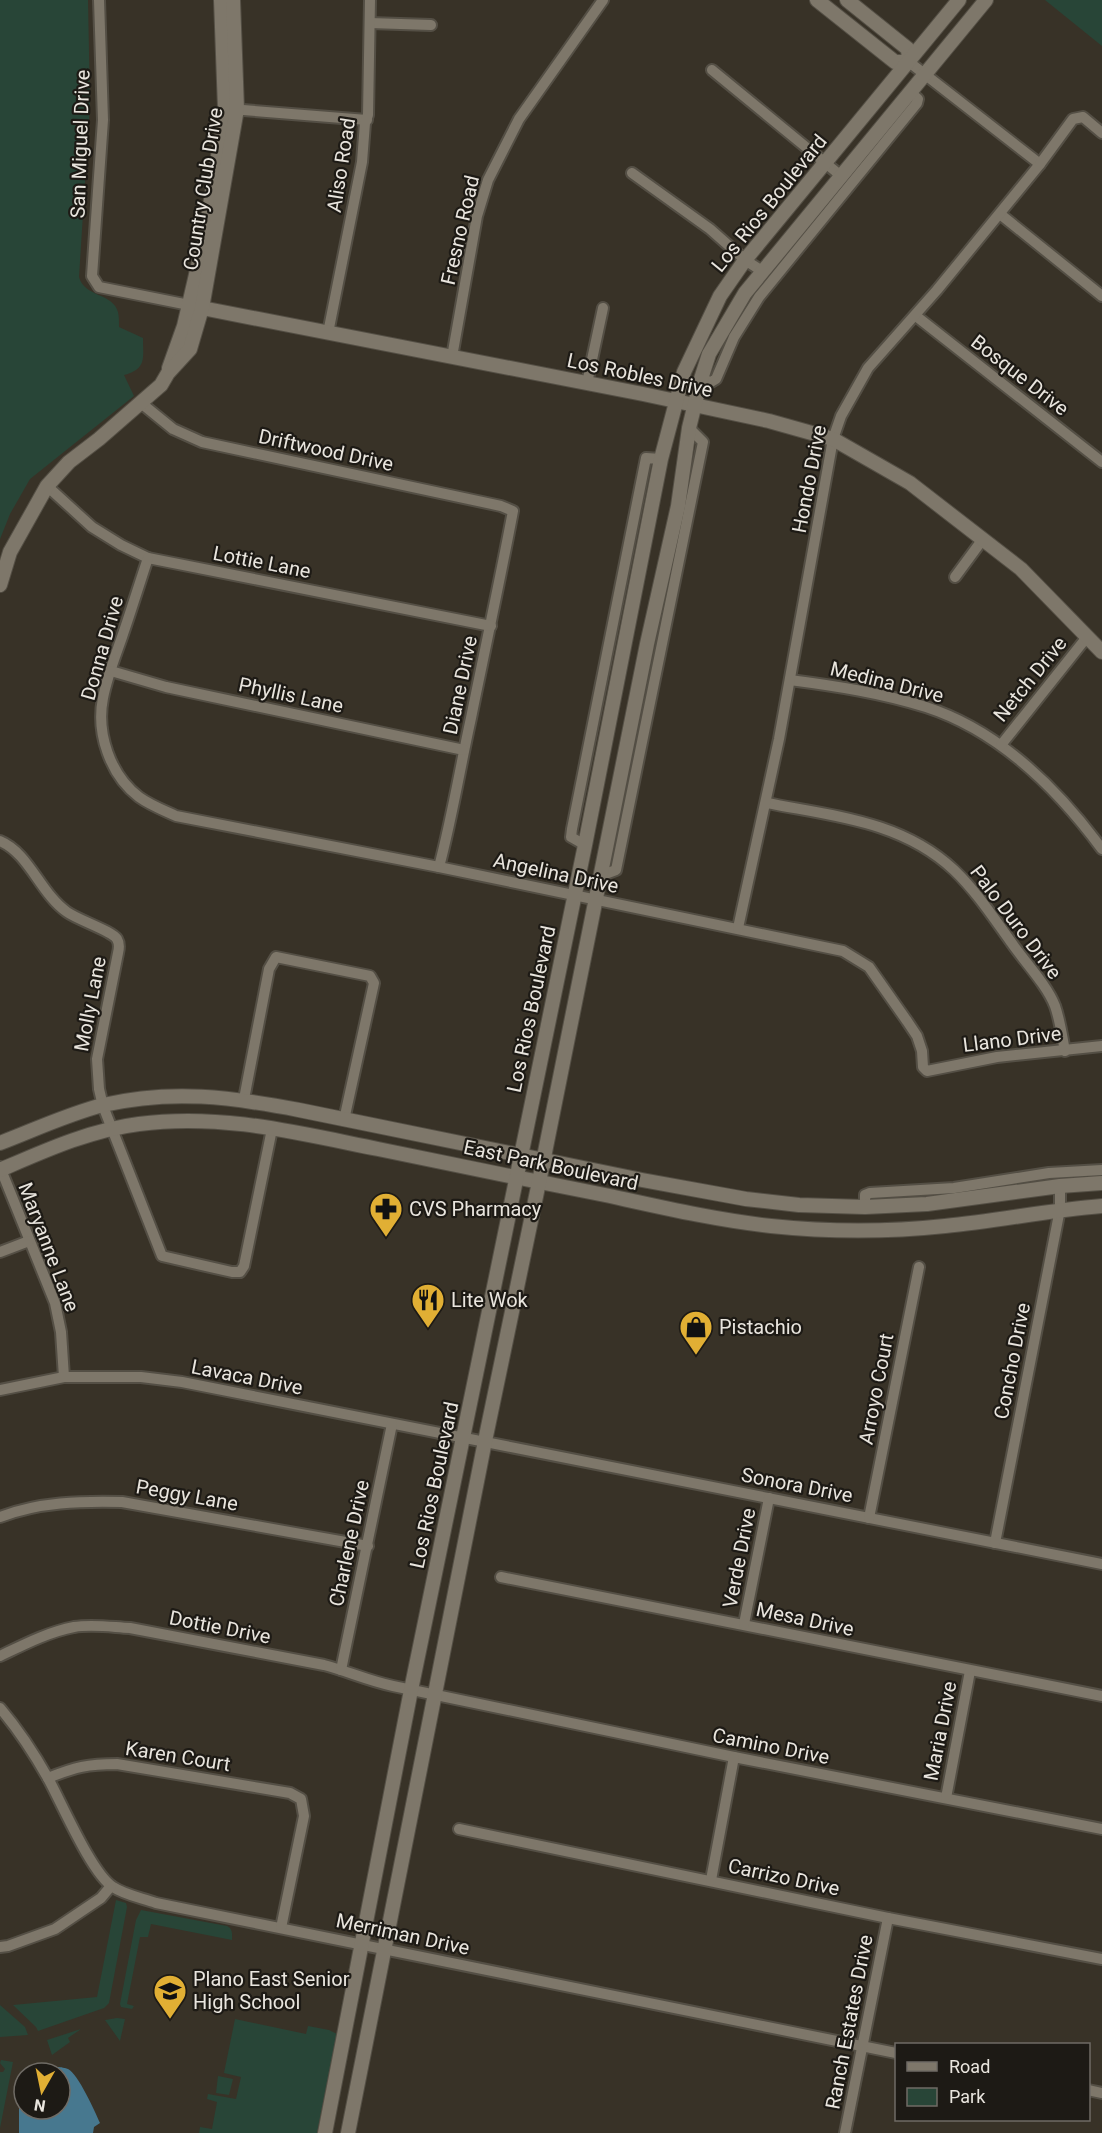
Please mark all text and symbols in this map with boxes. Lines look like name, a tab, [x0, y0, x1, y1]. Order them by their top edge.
street label: San Miguel Drive	[65, 69, 95, 219]
street label: Country Club Drive	[178, 106, 228, 272]
street label: Aliso Road	[322, 116, 360, 214]
street label: Los Rios Boulevard	[706, 129, 832, 277]
street label: Fresno Road	[436, 173, 484, 287]
street label: Bosque Drive	[966, 329, 1074, 421]
street label: Los Robles Drive	[565, 348, 715, 402]
street label: Hondo Drive	[787, 423, 831, 535]
street label: Driftwood Drive	[256, 424, 396, 476]
street label: Lottie Lane	[211, 541, 313, 583]
street label: Donna Drive	[76, 593, 128, 703]
street label: Netch Drive	[988, 632, 1072, 726]
street label: Diane Drive	[438, 633, 482, 737]
street label: Medina Drive	[828, 656, 946, 708]
street label: Phyllis Lane	[237, 672, 345, 718]
street label: Angelina Drive	[491, 848, 621, 898]
street label: Palo Duro Drive	[965, 860, 1067, 984]
street label: Los Rios Boulevard	[502, 923, 560, 1095]
street label: Molly Lane	[69, 954, 111, 1054]
street label: Llano Drive	[961, 1021, 1063, 1057]
street label: East Park Boulevard	[462, 1135, 640, 1195]
street label: Maryanne Lane	[13, 1179, 85, 1315]
pharmacy icon: CVS Pharmacy	[368, 1191, 404, 1238]
place label: CVS Pharmacy	[409, 1197, 542, 1221]
restaurant icon: Lite Wok	[410, 1282, 446, 1329]
place label: Lite Wok	[451, 1288, 529, 1312]
street label: Concho Drive	[989, 1301, 1035, 1421]
shop icon: Pistachio	[678, 1309, 714, 1356]
place label: Pistachio	[719, 1315, 802, 1339]
street label: Arroyo Court	[853, 1331, 899, 1447]
street label: Lavaca Drive	[189, 1354, 305, 1400]
street label: Los Rios Boulevard	[405, 1399, 463, 1571]
street label: Sonora Drive	[739, 1462, 855, 1508]
street label: Peggy Lane	[134, 1474, 240, 1516]
street label: Charlene Drive	[324, 1478, 374, 1608]
street label: Verde Drive	[718, 1506, 760, 1610]
street label: Mesa Drive	[754, 1597, 856, 1641]
street label: Dottie Drive	[167, 1605, 273, 1649]
street label: Maria Drive	[919, 1679, 961, 1783]
street label: Camino Drive	[710, 1723, 832, 1769]
street label: Karen Court	[124, 1736, 232, 1776]
street label: Carrizo Drive	[726, 1853, 842, 1901]
street label: Merriman Drive	[334, 1908, 472, 1960]
street label: Ranch Estates Drive	[820, 1933, 878, 2111]
place label: Plano East Senior High School	[193, 1967, 350, 2014]
school or university icon: Plano East Senior High School	[152, 1973, 188, 2020]
legend	[895, 2043, 1090, 2121]
text: Road	[949, 2056, 990, 2077]
north arrow	[12, 2061, 72, 2121]
text: Park	[949, 2086, 986, 2107]
text: N	[33, 2095, 47, 2116]

